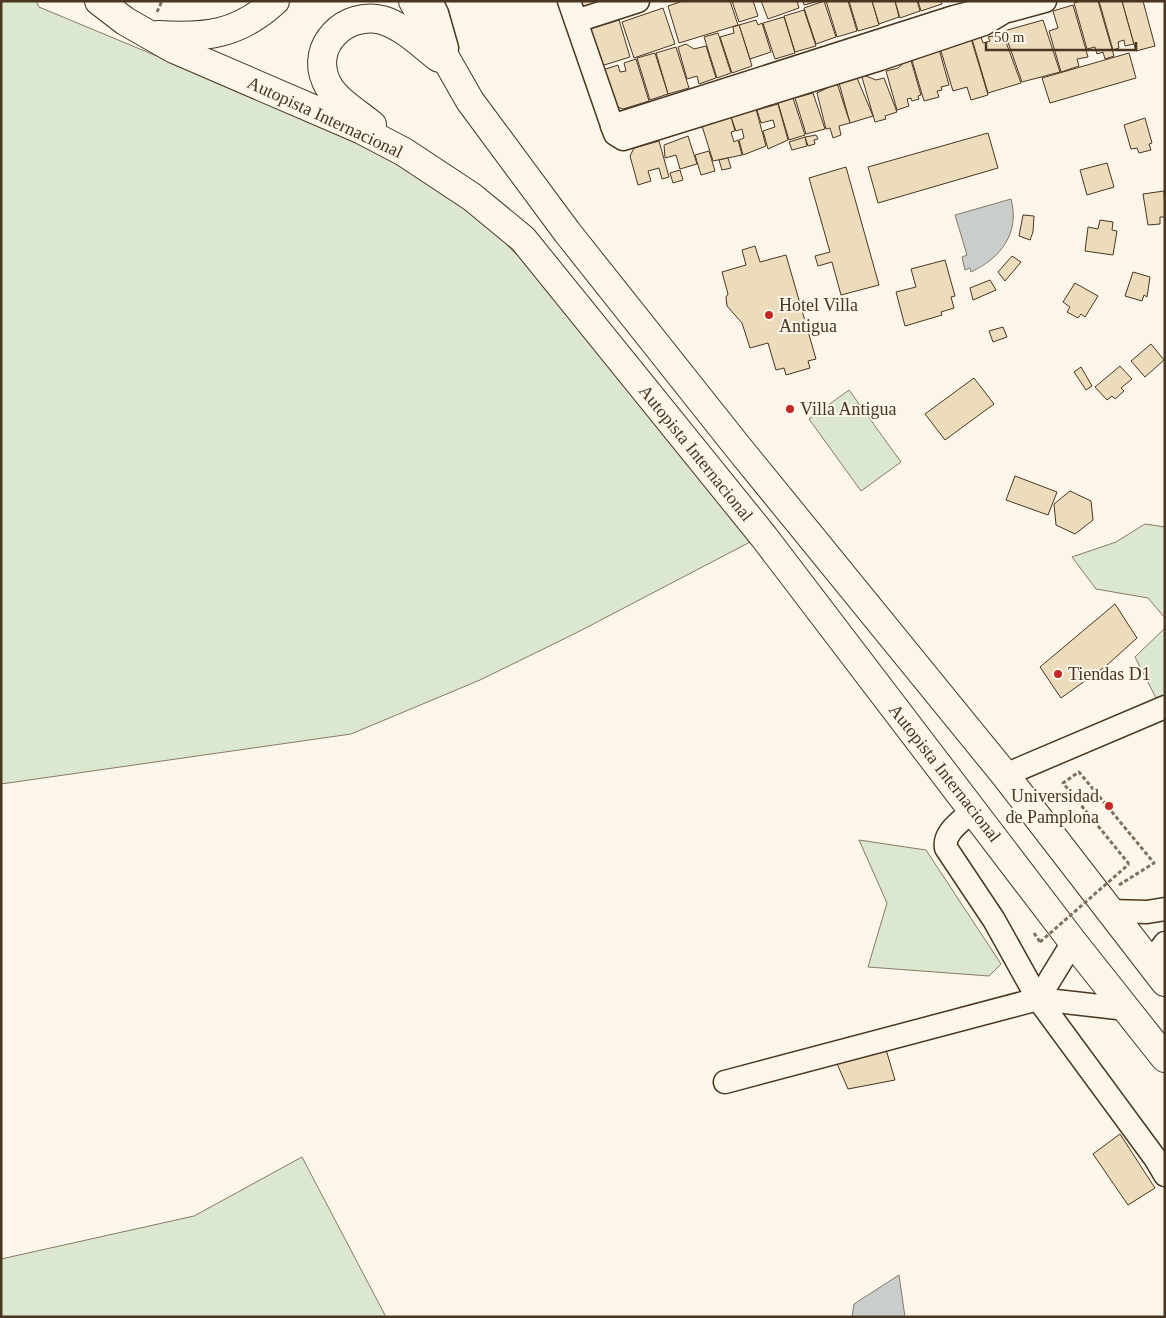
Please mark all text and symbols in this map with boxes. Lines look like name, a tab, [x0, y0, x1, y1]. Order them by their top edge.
scale bar	[986, 20, 1136, 52]
text: 50 m	[994, 29, 1025, 45]
street label: Autopista Internacional	[244, 72, 406, 162]
place label: Hotel Villa Antigua	[779, 295, 858, 336]
marker: Hotel Villa Antigua	[763, 309, 775, 321]
street label: Autopista Internacional	[635, 381, 757, 525]
place label: Villa Antigua	[800, 399, 896, 419]
marker: Villa Antigua	[784, 403, 796, 415]
place label: Tiendas D1	[1068, 664, 1151, 684]
marker: Tiendas D1	[1052, 668, 1064, 680]
street label: Autopista Internacional	[885, 700, 1005, 846]
place label: Universidad de Pamplona	[1006, 786, 1099, 827]
marker: Universidad de Pamplona	[1103, 800, 1115, 812]

